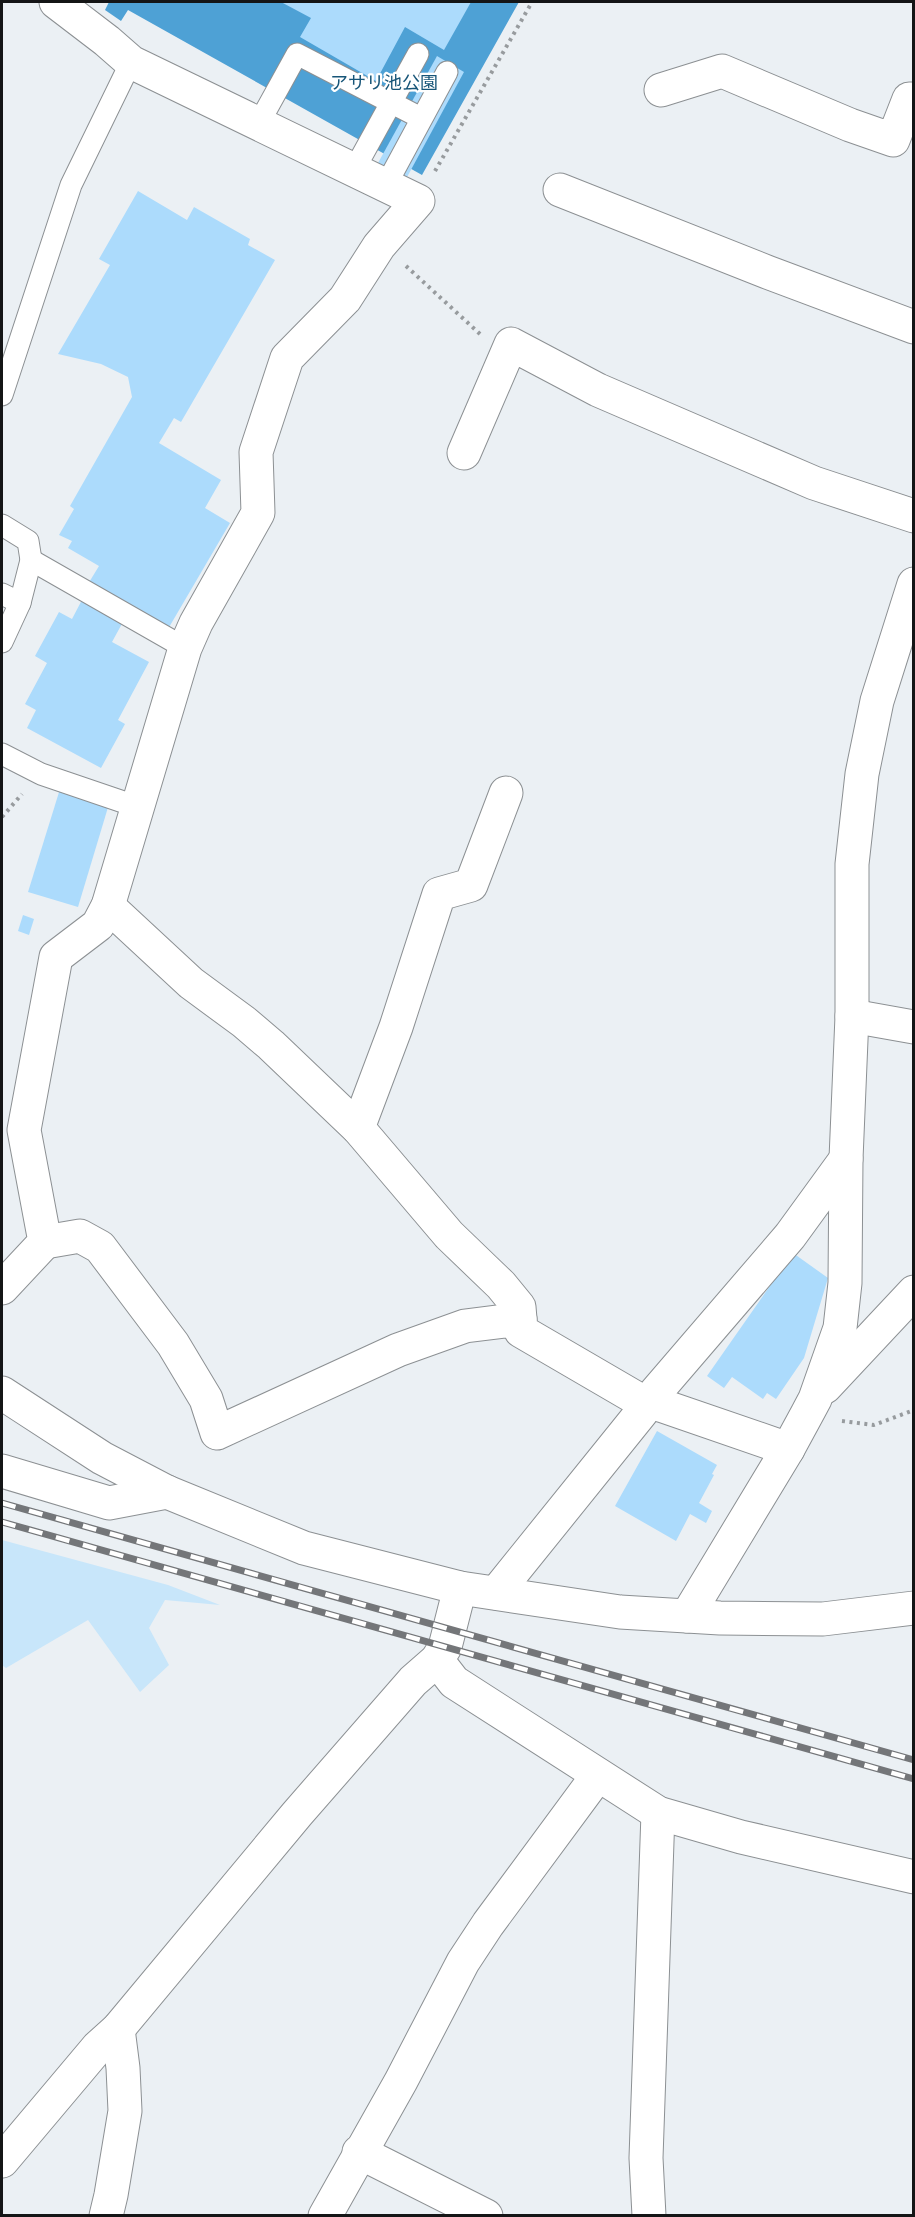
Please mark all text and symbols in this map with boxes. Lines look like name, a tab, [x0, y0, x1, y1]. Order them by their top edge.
park label: アサリ池公園	[330, 71, 438, 94]

